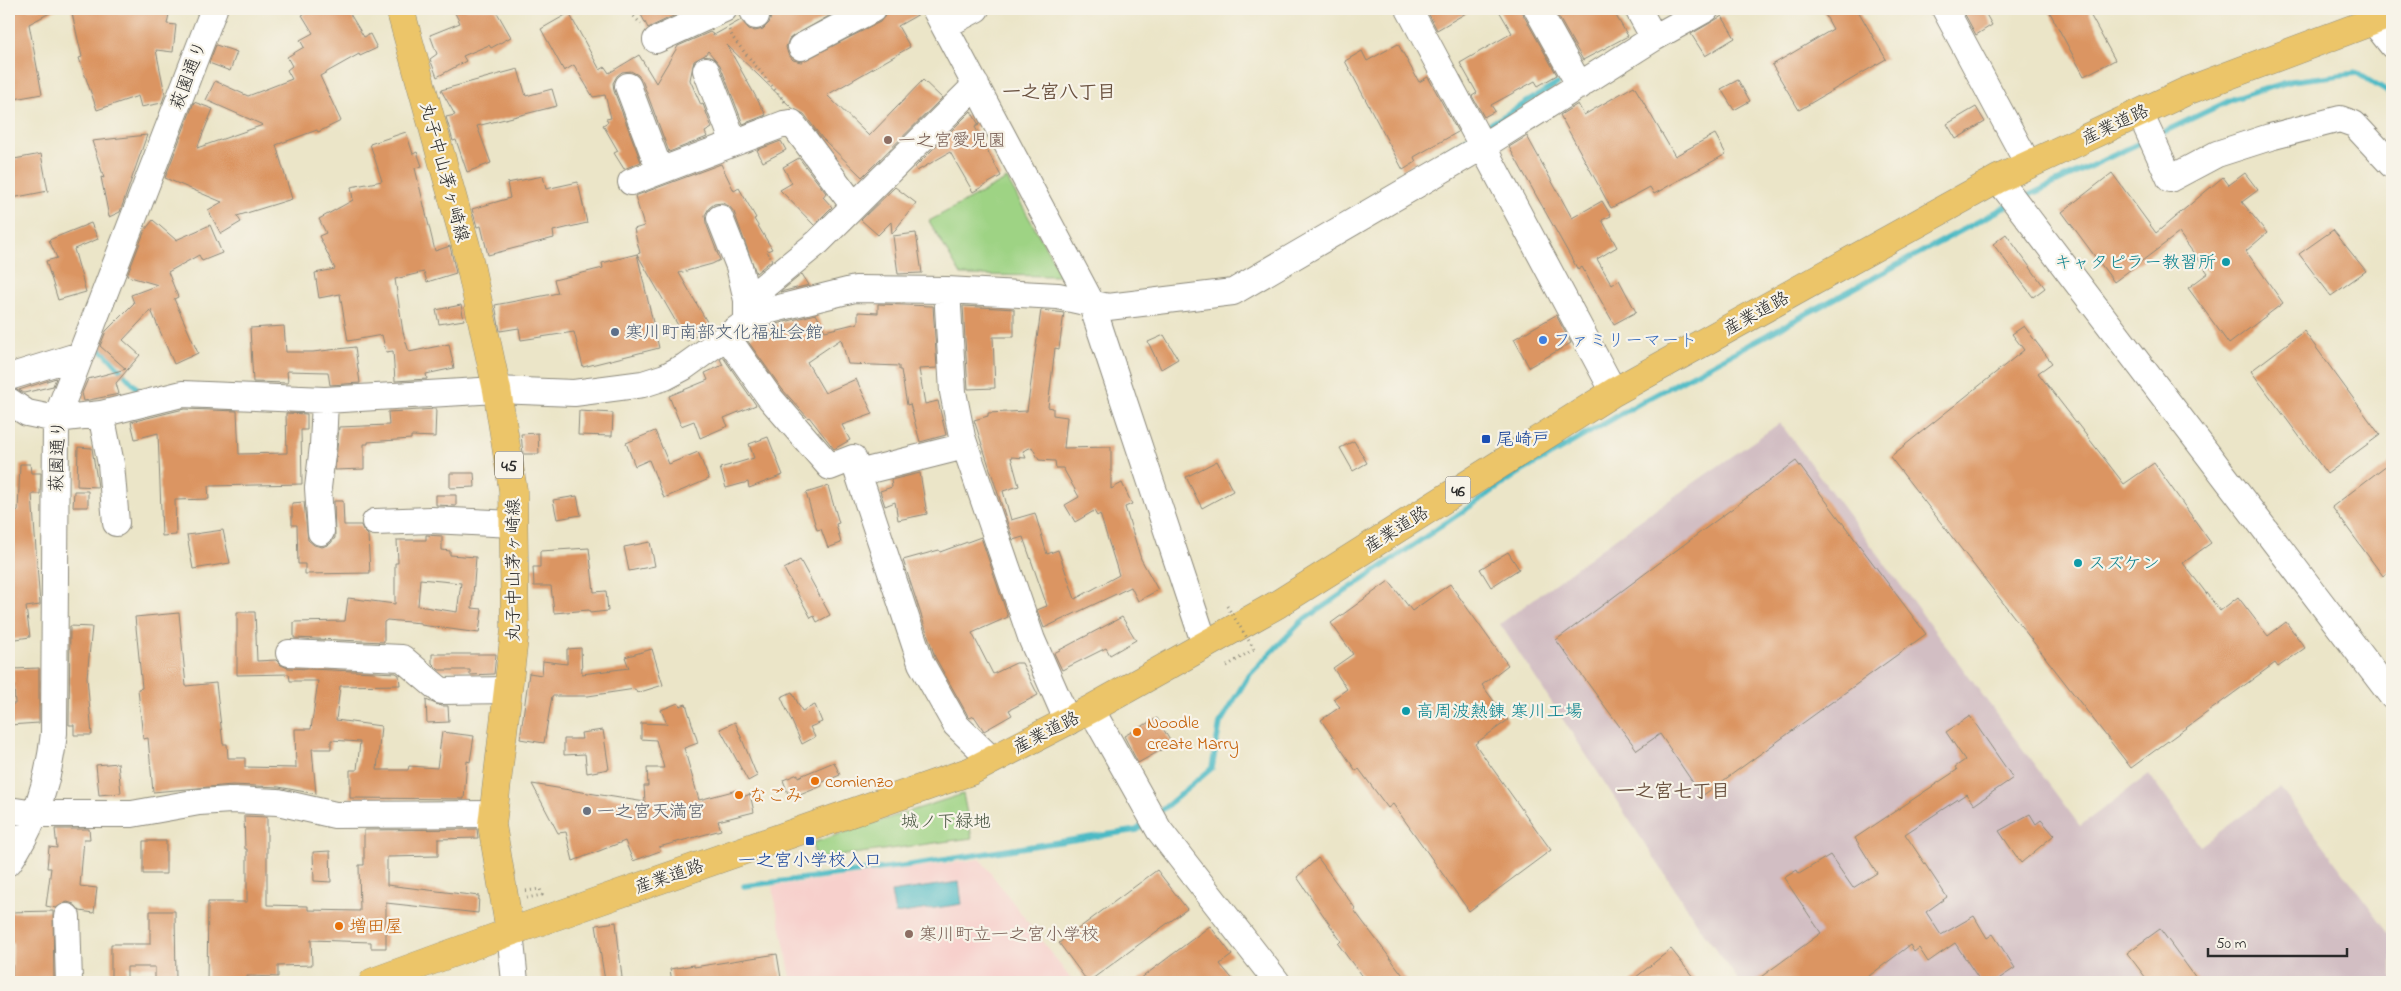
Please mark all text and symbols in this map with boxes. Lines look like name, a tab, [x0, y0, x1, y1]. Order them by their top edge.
street label: 萩園通り	[165, 37, 215, 114]
district label: 一之宮八丁目	[1002, 80, 1116, 107]
street label: 産業道路	[2078, 99, 2154, 153]
street label: 丸子中山茅ヶ崎線	[412, 100, 474, 245]
place label: 一之宮愛児園	[898, 129, 1006, 155]
marker: 一之宮愛児園	[882, 134, 894, 146]
place label: キャタピラー教習所	[2054, 251, 2216, 277]
marker: キャタピラー教習所	[2220, 256, 2232, 268]
street label: 産業道路	[1719, 286, 1795, 344]
place label: 寒川町南部文化福祉会館	[625, 321, 823, 347]
marker: 寒川町南部文化福祉会館	[609, 326, 621, 338]
place label: ファミリーマート	[1553, 329, 1697, 355]
marker: ファミリーマート	[1537, 334, 1549, 346]
street label: 萩園通り	[45, 420, 73, 493]
place label: 尾崎戸	[1496, 428, 1550, 454]
marker: 尾崎戸	[1480, 433, 1492, 445]
road number: 45	[495, 452, 523, 478]
road number: 46	[1446, 476, 1470, 504]
street label: 丸子中山茅ヶ崎線	[502, 498, 528, 642]
street label: 産業道路	[1360, 501, 1434, 561]
place label: スズケン	[2088, 552, 2160, 578]
marker: スズケン	[2072, 557, 2084, 569]
place label: 高周波熱錬 寒川工場	[1416, 700, 1583, 726]
marker: 高周波熱錬 寒川工場	[1400, 705, 1412, 717]
street label: 産業道路	[1009, 706, 1085, 762]
place label: Noodle create Marry	[1147, 711, 1239, 758]
marker: Noodle create Marry	[1131, 726, 1143, 738]
place label: comienzo	[825, 770, 893, 796]
marker: comienzo	[809, 775, 821, 787]
district label: 一之宮七丁目	[1616, 779, 1730, 806]
place label: なごみ	[749, 784, 803, 810]
marker: なごみ	[733, 789, 745, 801]
place label: 一之宮天満宮	[597, 800, 705, 826]
marker: 一之宮天満宮	[581, 805, 593, 817]
park label: 城ノ下緑地	[901, 810, 991, 836]
marker: 一之宮小学校入口	[804, 835, 816, 847]
place label: 一之宮小学校入口	[738, 849, 882, 875]
street label: 産業道路	[631, 854, 708, 902]
place label: 増田屋	[349, 915, 403, 941]
marker: 増田屋	[333, 920, 345, 932]
place label: 寒川町立一之宮小学校	[919, 923, 1099, 949]
scale bar	[2208, 926, 2347, 958]
marker: 寒川町立一之宮小学校	[903, 928, 915, 940]
text: 50 m	[2216, 933, 2247, 955]

